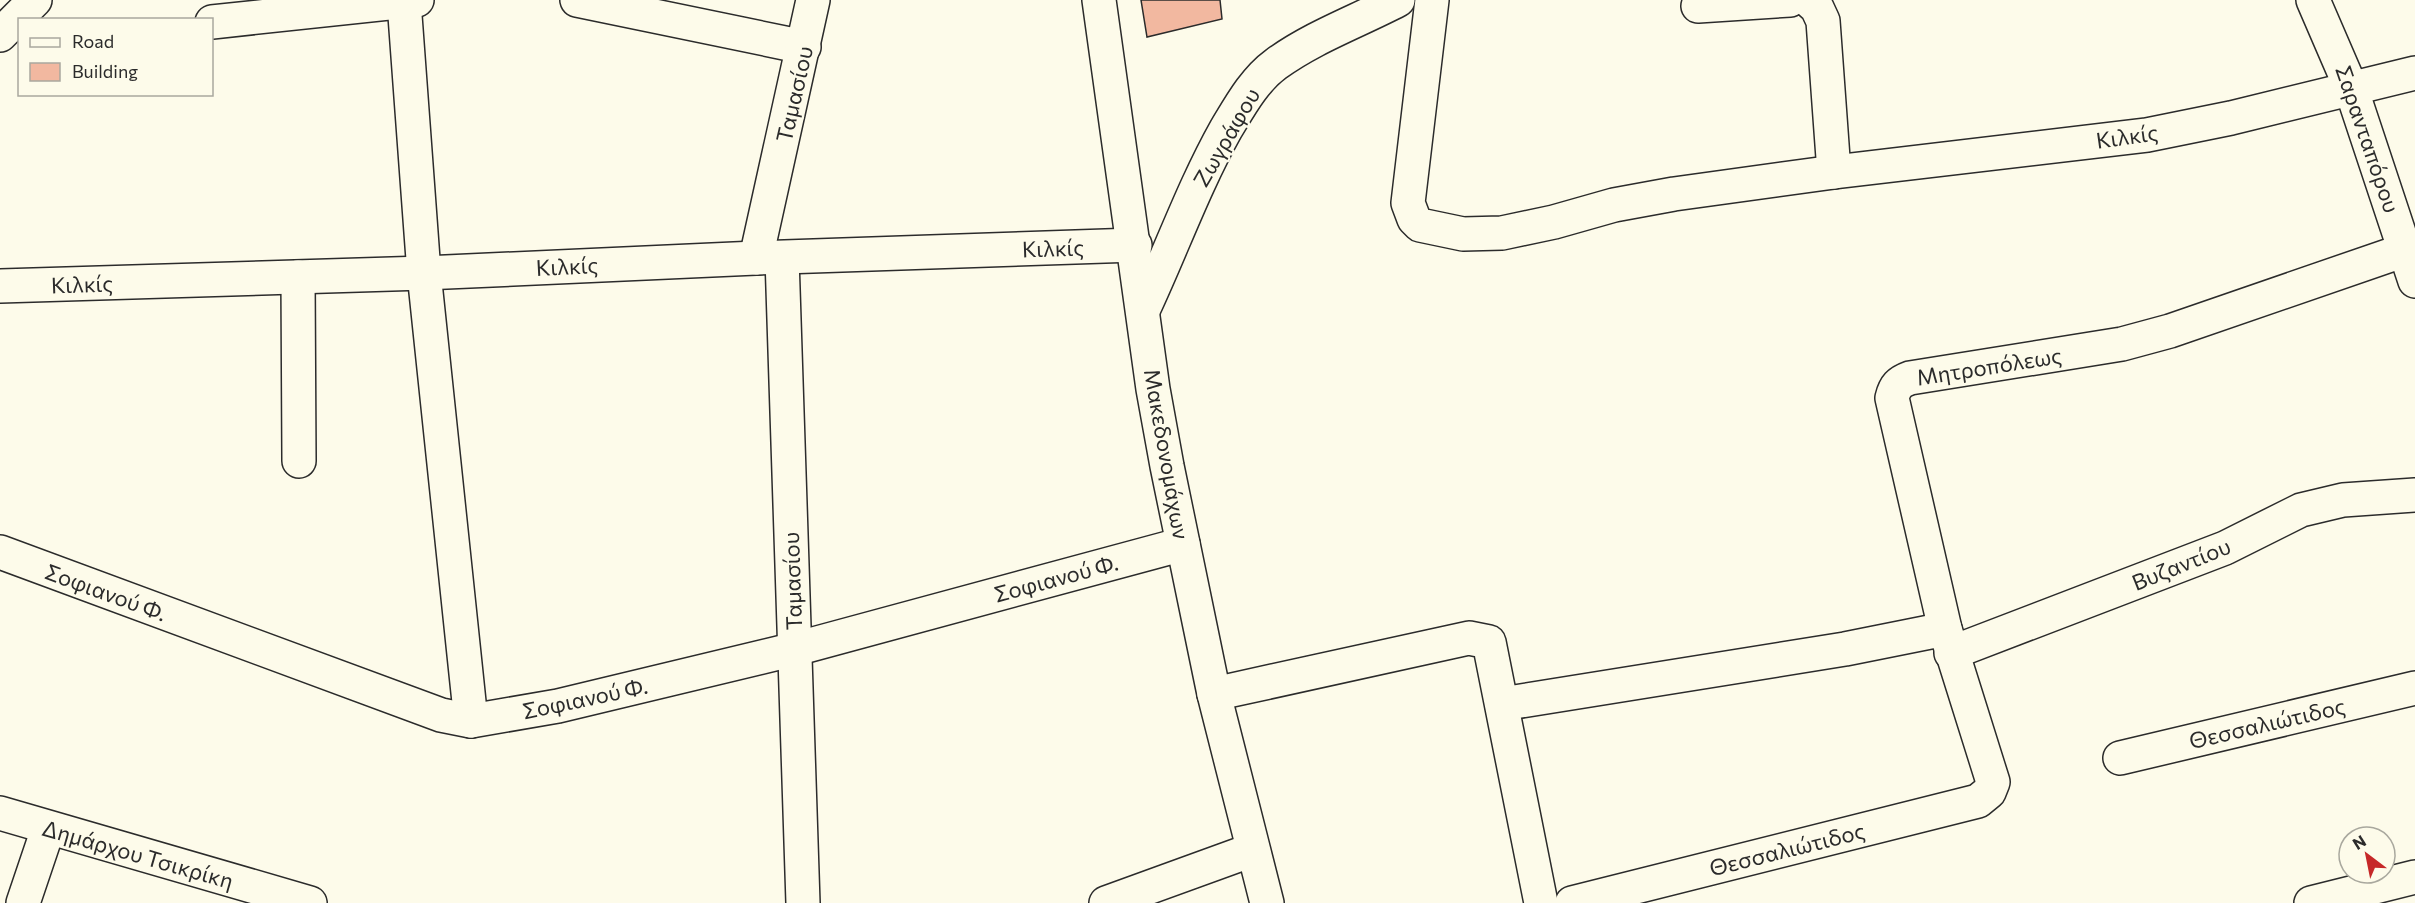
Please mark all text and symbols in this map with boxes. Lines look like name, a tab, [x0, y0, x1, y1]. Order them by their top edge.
legend	[18, 18, 213, 96]
text: Road	[72, 30, 114, 52]
street label: Ταμασίου	[770, 43, 818, 145]
text: Building	[72, 60, 138, 82]
street label: Σαρανταπόρου	[2330, 62, 2406, 216]
street label: Ζωγράφου	[1187, 83, 1265, 191]
street label: Κιλκίς	[2094, 118, 2160, 154]
street label: Κιλκίς	[1021, 233, 1085, 263]
street label: Κιλκίς	[535, 251, 599, 281]
street label: Κιλκίς	[50, 269, 114, 299]
street label: Μητροπόλεως	[1915, 341, 2063, 391]
street label: Μακεδονομάχων	[1139, 367, 1195, 541]
street label: Ταμασίου	[777, 532, 807, 630]
street label: Βυζαντίου	[2128, 532, 2234, 596]
street label: Σοφιανού Φ.	[991, 549, 1121, 607]
street label: Σοφιανού Φ.	[42, 558, 170, 626]
street label: Σοφιανού Φ.	[520, 672, 650, 724]
street label: Θεσσαλιώτιδος	[2186, 692, 2348, 754]
street label: Δημάρχου Τσικρίκη	[39, 814, 237, 894]
street label: Θεσσαλιώτιδος	[1706, 817, 1868, 881]
north arrow	[2337, 825, 2397, 885]
text: N	[2349, 831, 2369, 853]

